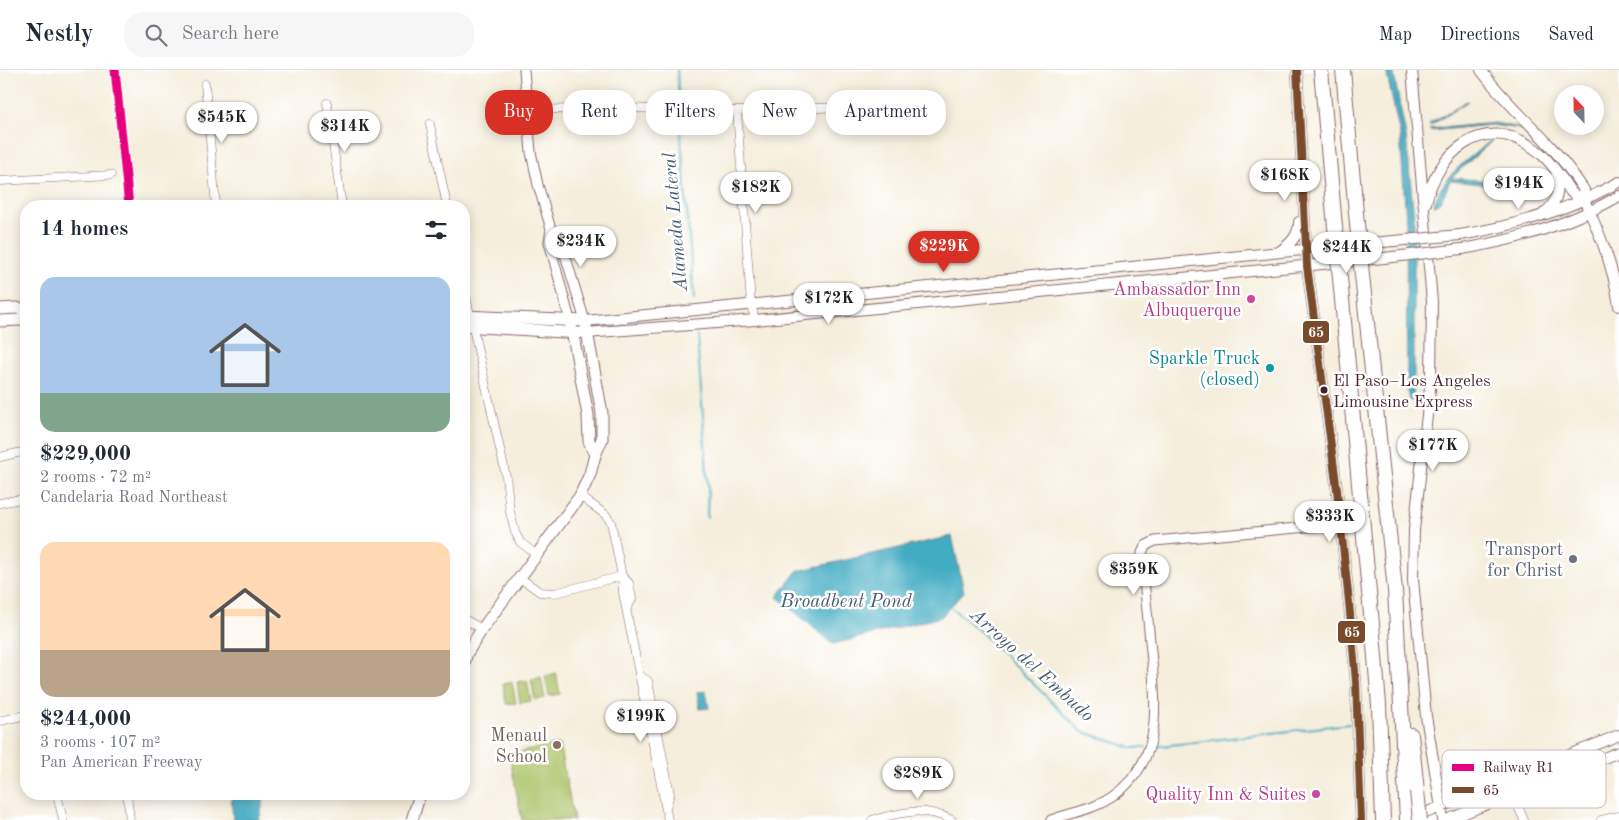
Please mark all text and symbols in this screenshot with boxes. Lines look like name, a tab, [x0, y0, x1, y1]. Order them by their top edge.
search box	[124, 12, 474, 57]
icon: search	[142, 21, 170, 49]
text: Nestly	[25, 23, 94, 47]
text: Search here	[182, 25, 279, 44]
text: Map	[1379, 26, 1412, 44]
text: Directions	[1440, 26, 1520, 44]
text: Saved	[1548, 26, 1594, 44]
north arrow	[1554, 85, 1604, 135]
map controls	[1554, 85, 1604, 135]
chip: Buy	[485, 90, 553, 135]
chip: Rent	[563, 90, 636, 135]
chip: Filters	[646, 90, 733, 135]
chip: New	[743, 90, 816, 135]
chip: Apartment	[826, 90, 946, 135]
pin: $545K	[187, 102, 257, 144]
text: $545K	[197, 110, 247, 126]
pin: $314K	[310, 111, 380, 153]
text: $314K	[320, 119, 370, 135]
water label: Alameda Lateral	[661, 151, 692, 293]
pin: $168K	[1250, 160, 1320, 202]
text: $168K	[1260, 168, 1310, 184]
pin: $194K	[1484, 168, 1554, 210]
pin: $182K	[721, 172, 791, 214]
text: $194K	[1494, 176, 1544, 192]
text: $182K	[731, 180, 781, 196]
icon: filters	[422, 216, 450, 244]
text: 14 homes	[40, 219, 128, 240]
pin: $234K	[546, 226, 616, 268]
pin: $229K	[909, 230, 979, 273]
pin: $244K	[1312, 232, 1382, 274]
text: $234K	[556, 234, 606, 250]
text: $229K	[919, 239, 969, 255]
text: $244K	[1322, 240, 1372, 256]
place label: Ambassador Inn Albuquerque	[1113, 281, 1241, 320]
pin: $172K	[794, 282, 864, 325]
text: $172K	[804, 291, 854, 307]
marker: Ambassador Inn Albuquerque	[1245, 293, 1257, 305]
icon: home	[200, 310, 290, 400]
line badge: 65	[1302, 320, 1330, 344]
text: 65	[1308, 326, 1324, 340]
place label: Sparkle Truck (closed)	[1149, 350, 1260, 389]
marker: Sparkle Truck (closed)	[1264, 362, 1276, 374]
place label: El Paso–Los Angeles Limousine Express	[1333, 373, 1491, 411]
marker: El Paso–Los Angeles Limousine Express	[1319, 385, 1329, 395]
pin: $177K	[1398, 430, 1468, 472]
text: $177K	[1408, 438, 1458, 454]
text: $229,000	[40, 444, 131, 465]
text: 2 rooms · 72 m²	[40, 470, 151, 486]
text: Candelaria Road Northeast	[40, 490, 228, 506]
pin: $333K	[1295, 500, 1365, 543]
text: $333K	[1305, 509, 1355, 525]
place label: Transport for Christ	[1484, 541, 1563, 580]
marker: Transport for Christ	[1567, 553, 1579, 565]
pin: $359K	[1099, 554, 1169, 596]
text: $359K	[1109, 562, 1159, 578]
icon: home	[200, 575, 290, 665]
water label: Broadbent Pond	[779, 593, 913, 612]
water label: Arroyo del Embudo	[965, 605, 1097, 726]
line badge: 65	[1337, 620, 1366, 644]
text: 65	[1344, 626, 1360, 640]
pin: $199K	[606, 700, 676, 743]
text: $244,000	[40, 709, 131, 730]
text: $199K	[616, 709, 666, 725]
place label: Menaul School	[491, 727, 547, 766]
text: 3 rooms · 107 m²	[40, 735, 160, 751]
marker: Menaul School	[551, 739, 563, 751]
legend	[1442, 750, 1606, 808]
text: Pan American Freeway	[40, 755, 203, 771]
pin: $289K	[883, 758, 953, 800]
text: Railway R1	[1483, 761, 1554, 775]
text: $289K	[893, 766, 943, 782]
text: 65	[1483, 784, 1499, 798]
place label: Quality Inn & Suites	[1146, 786, 1306, 804]
marker: Quality Inn & Suites	[1310, 788, 1322, 800]

